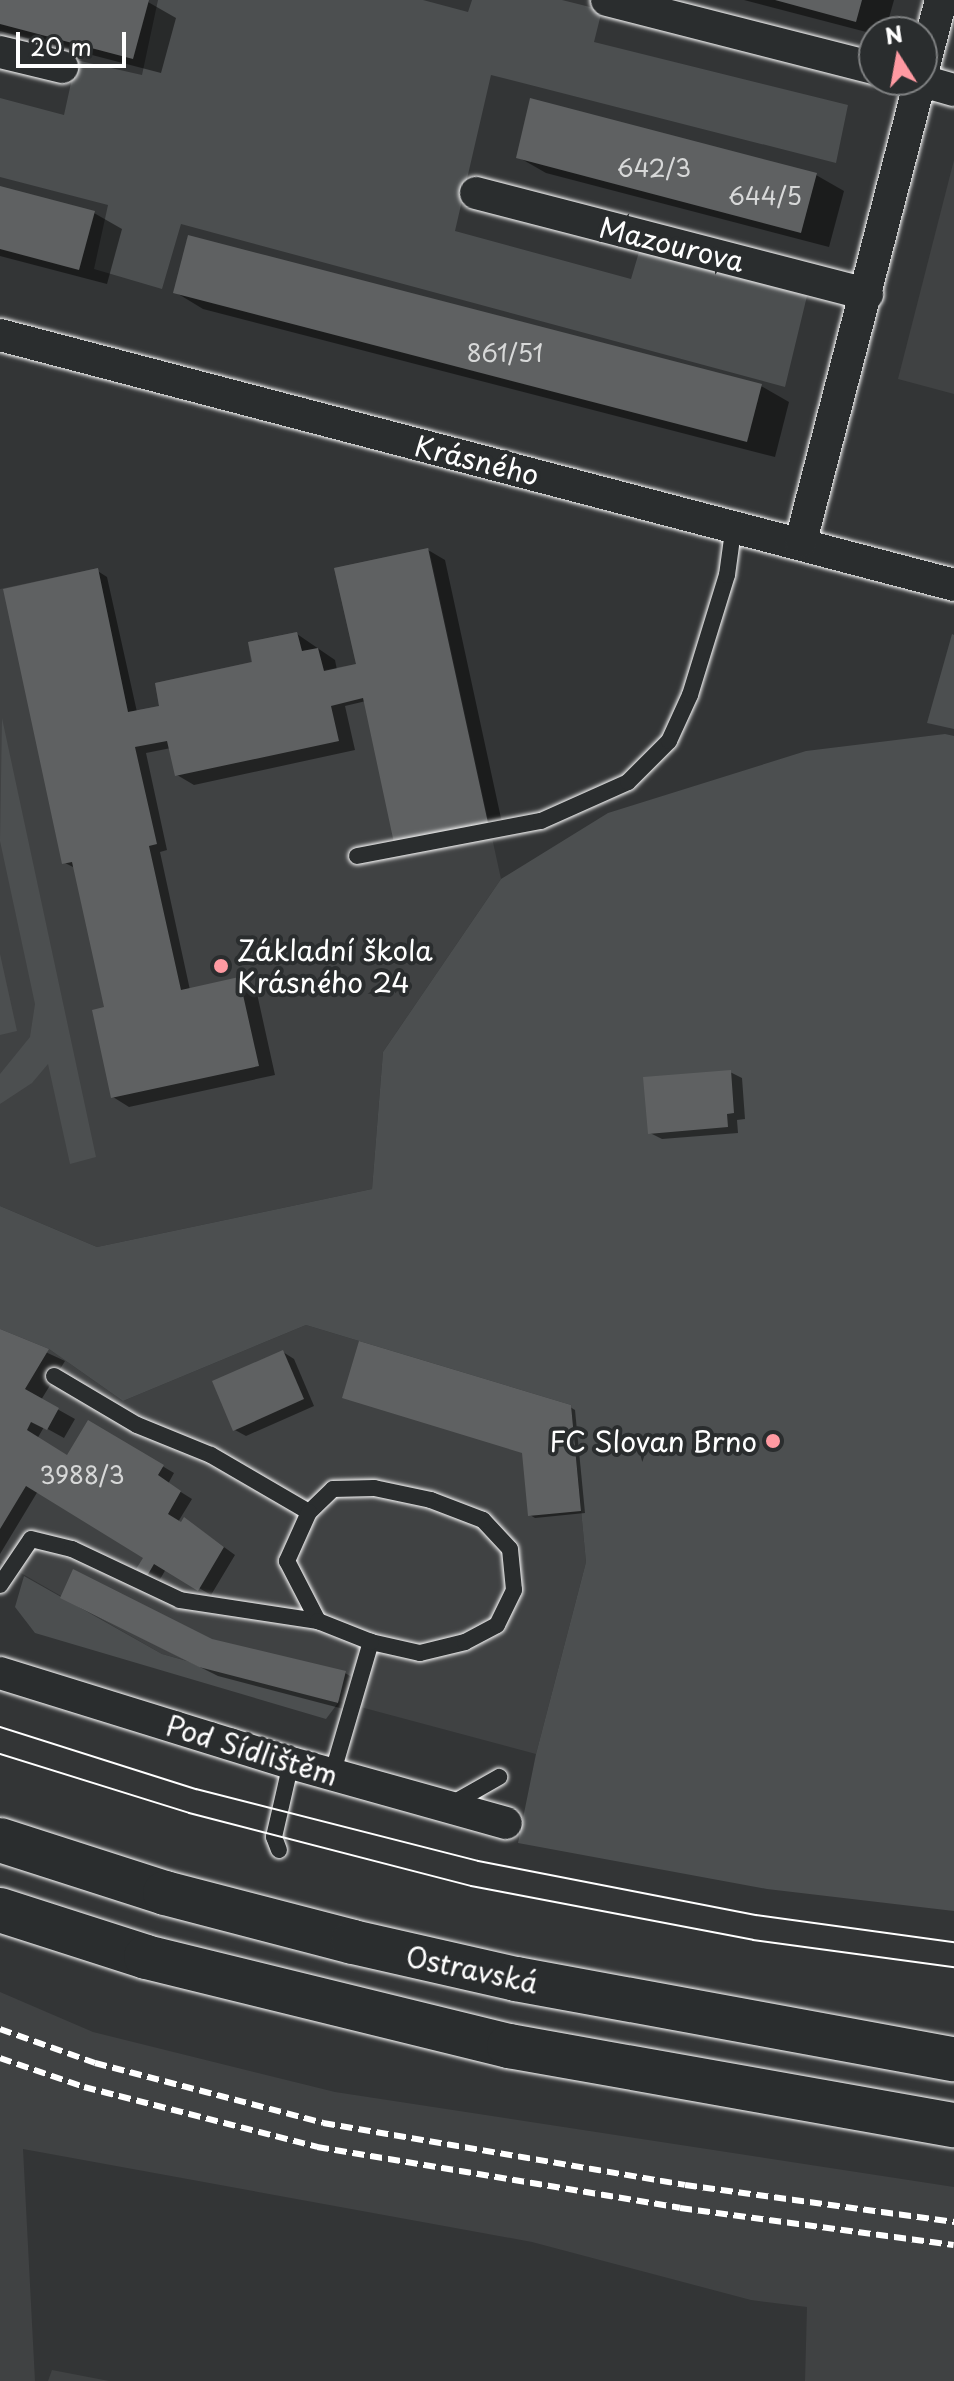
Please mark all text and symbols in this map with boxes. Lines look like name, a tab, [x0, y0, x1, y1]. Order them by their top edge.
scale bar	[20, 16, 130, 66]
north arrow	[858, 16, 938, 96]
text: N	[882, 16, 905, 52]
text: 20 m	[30, 28, 92, 64]
house number: 642/3	[617, 154, 691, 182]
house number: 644/5	[728, 182, 802, 210]
street label: Mazourova	[596, 210, 748, 278]
house number: 861/51	[467, 339, 543, 367]
street label: Krásného	[411, 428, 543, 492]
place label: Základní škola Krásného 24	[237, 933, 435, 999]
marker: Základní škola Krásného 24	[212, 957, 230, 975]
place label: FC Slovan Brno	[548, 1424, 757, 1458]
marker: FC Slovan Brno	[764, 1432, 782, 1450]
house number: 3988/3	[39, 1461, 125, 1489]
street label: Pod Sídlištěm	[162, 1708, 342, 1792]
street label: Ostravská	[403, 1939, 541, 1999]

